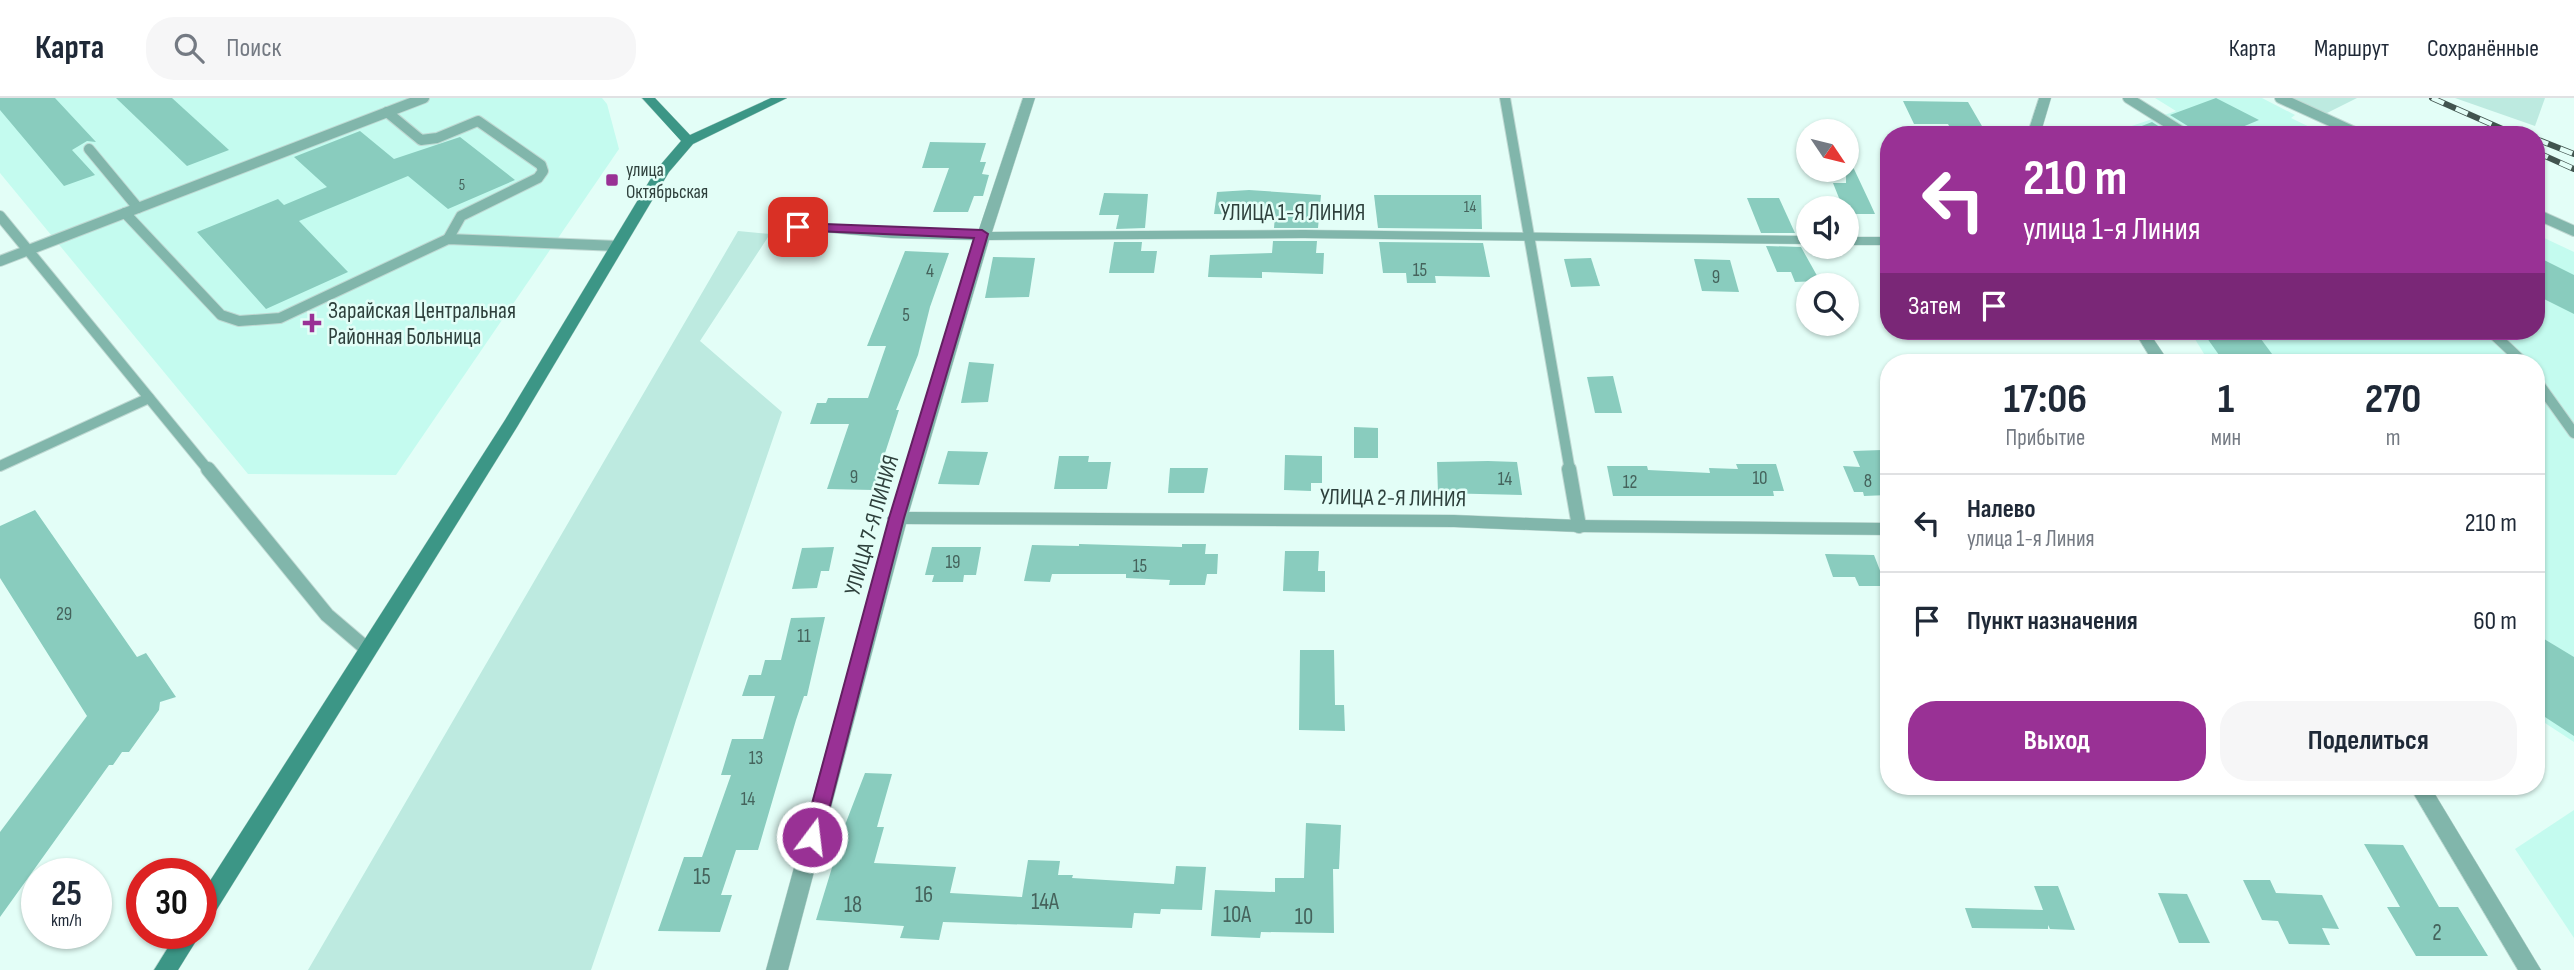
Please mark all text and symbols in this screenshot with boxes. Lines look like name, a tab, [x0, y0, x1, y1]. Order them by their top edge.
search box	[146, 17, 636, 80]
text: Карта	[35, 28, 104, 68]
icon: search	[170, 29, 208, 67]
text: Поиск	[226, 33, 281, 64]
text: Карта	[2229, 34, 2276, 63]
text: Маршрут	[2314, 34, 2389, 63]
text: Сохранённые	[2427, 34, 2539, 63]
north arrow	[1796, 119, 1858, 182]
map controls	[1796, 119, 1859, 336]
text: 210 m	[2023, 150, 2127, 209]
icon: left	[1908, 154, 1999, 245]
place label: улица Октябрьская	[626, 159, 708, 204]
marker: улица Октябрьская	[604, 172, 620, 188]
house number: 5	[459, 176, 465, 195]
button: sound	[1796, 196, 1859, 259]
pin	[768, 197, 828, 257]
house number: 14	[1464, 198, 1476, 217]
street label: УЛИЦА 1-Я ЛИНИЯ	[1221, 199, 1365, 227]
icon: arrive	[779, 208, 817, 246]
text: улица 1-я Линия	[2023, 210, 2201, 249]
house number: 15	[1413, 259, 1427, 282]
house number: 4	[926, 260, 934, 283]
house number: 9	[1712, 266, 1720, 289]
button: search	[1796, 273, 1859, 336]
icon: arrive	[1975, 287, 2013, 325]
text: Затем	[1908, 291, 1961, 322]
place label: Зарайская Центральная Районная Больница	[328, 297, 516, 351]
house number: 5	[902, 304, 910, 327]
marker: Зарайская Центральная Районная Больница	[302, 313, 322, 333]
text: 17:06	[2004, 374, 2087, 425]
text: 1	[2218, 374, 2234, 425]
text: 270	[2365, 374, 2421, 425]
text: Прибытие	[2006, 424, 2085, 452]
text: мин	[2211, 424, 2241, 452]
text: m	[2386, 424, 2400, 452]
street label: УЛИЦА 7-Я ЛИНИЯ	[839, 452, 905, 599]
house number: 9	[850, 466, 858, 489]
house number: 10	[1752, 467, 1768, 490]
house number: 14	[1498, 468, 1512, 491]
house number: 8	[1864, 470, 1872, 493]
house number: 12	[1623, 471, 1637, 494]
street label: УЛИЦА 2-Я ЛИНИЯ	[1320, 483, 1466, 513]
text: Налево	[1967, 494, 2036, 525]
icon: left	[1908, 504, 1946, 542]
text: 210 m	[2465, 508, 2517, 539]
text: улица 1-я Линия	[1967, 525, 2095, 553]
house number: 19	[945, 551, 961, 574]
house number: 15	[1133, 555, 1147, 578]
icon: arrive	[1908, 602, 1946, 640]
house number: 29	[56, 603, 72, 626]
text: Пункт назначения	[1967, 606, 2138, 637]
text: 60 m	[2473, 606, 2517, 637]
house number: 11	[797, 625, 811, 648]
button: Выход	[1908, 701, 2206, 781]
button: Поделиться	[2220, 701, 2517, 781]
house number: 13	[749, 747, 763, 770]
house number: 14	[741, 788, 755, 811]
position arrow	[775, 800, 849, 874]
speed limit sign: 30	[126, 858, 217, 949]
house number: 15	[693, 863, 711, 891]
text: 25	[51, 873, 82, 916]
house number: 16	[915, 881, 933, 909]
house number: 14А	[1031, 888, 1059, 916]
house number: 18	[844, 891, 862, 919]
house number: 10А	[1223, 901, 1251, 929]
house number: 10	[1295, 903, 1313, 931]
text: km/h	[51, 910, 82, 931]
house number: 2	[2432, 919, 2442, 947]

